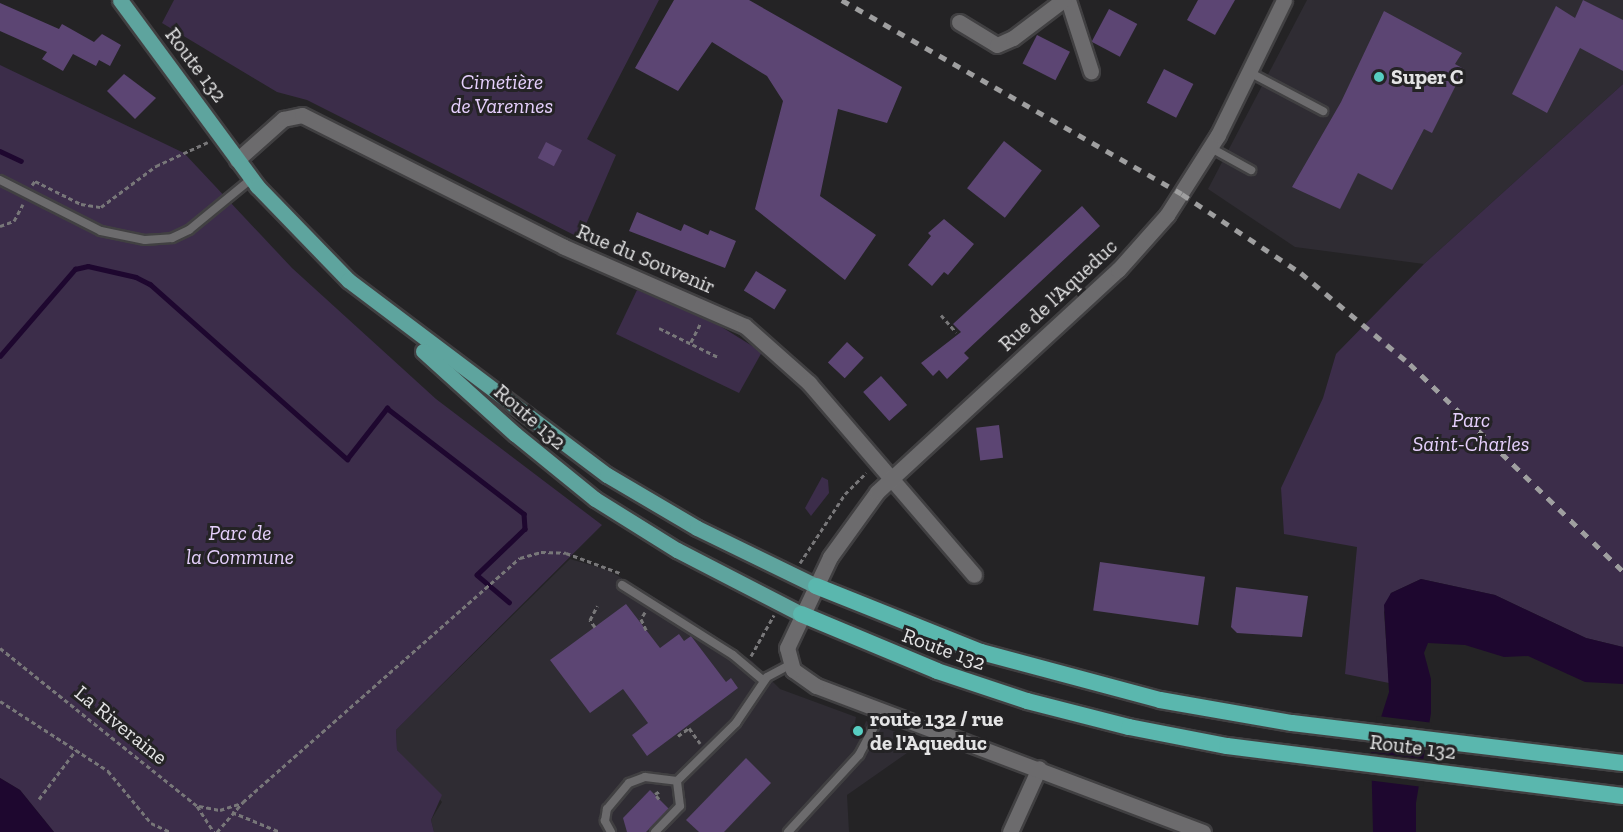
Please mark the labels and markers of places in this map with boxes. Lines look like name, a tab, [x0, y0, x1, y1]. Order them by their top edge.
place label: Super C	[1391, 64, 1464, 90]
marker: Super C	[1372, 70, 1386, 84]
place label: route 132 / rue de l'Aqueduc	[870, 706, 1003, 756]
marker: route 132 / rue de l'Aqueduc	[851, 724, 865, 738]

